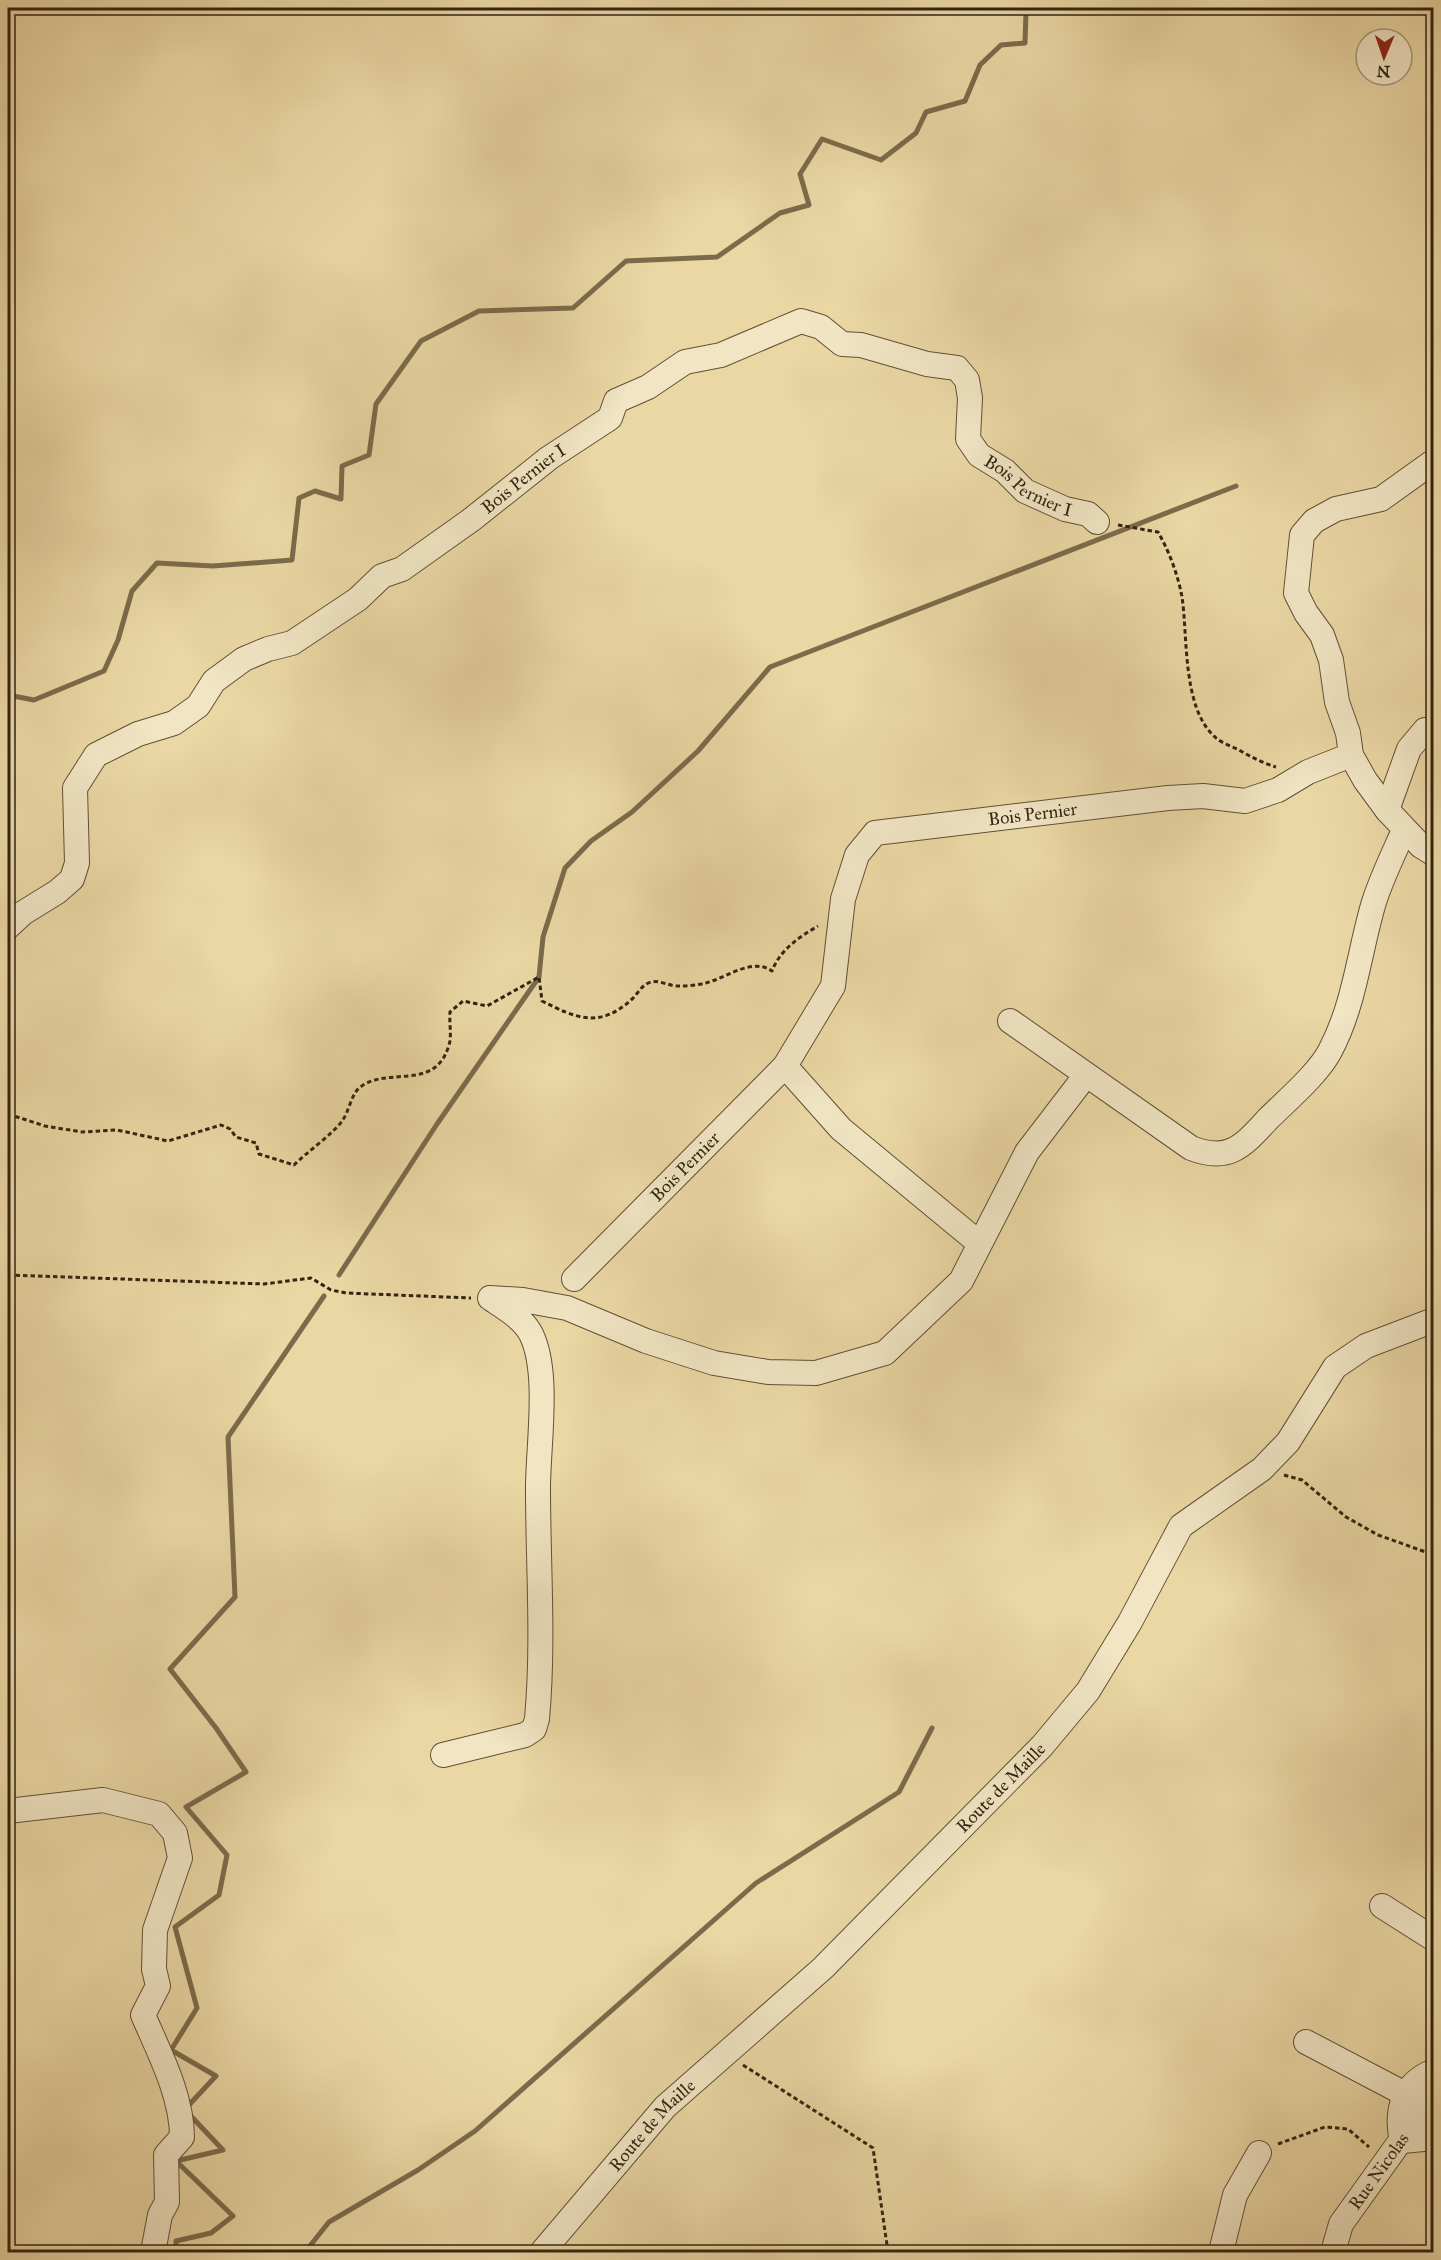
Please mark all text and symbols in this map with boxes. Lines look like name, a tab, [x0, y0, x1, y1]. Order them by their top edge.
north arrow	[1354, 27, 1414, 87]
text: N	[1376, 62, 1391, 81]
street label: Bois Pernier I	[477, 439, 570, 519]
street label: Bois Pernier I	[980, 450, 1074, 521]
street label: Bois Pernier	[987, 798, 1079, 830]
street label: Bois Pernier	[646, 1127, 725, 1206]
street label: Route de Maille	[952, 1738, 1050, 1837]
street label: Route de Maille	[604, 2074, 700, 2176]
street label: Rue Nicolas	[1344, 2128, 1414, 2214]

